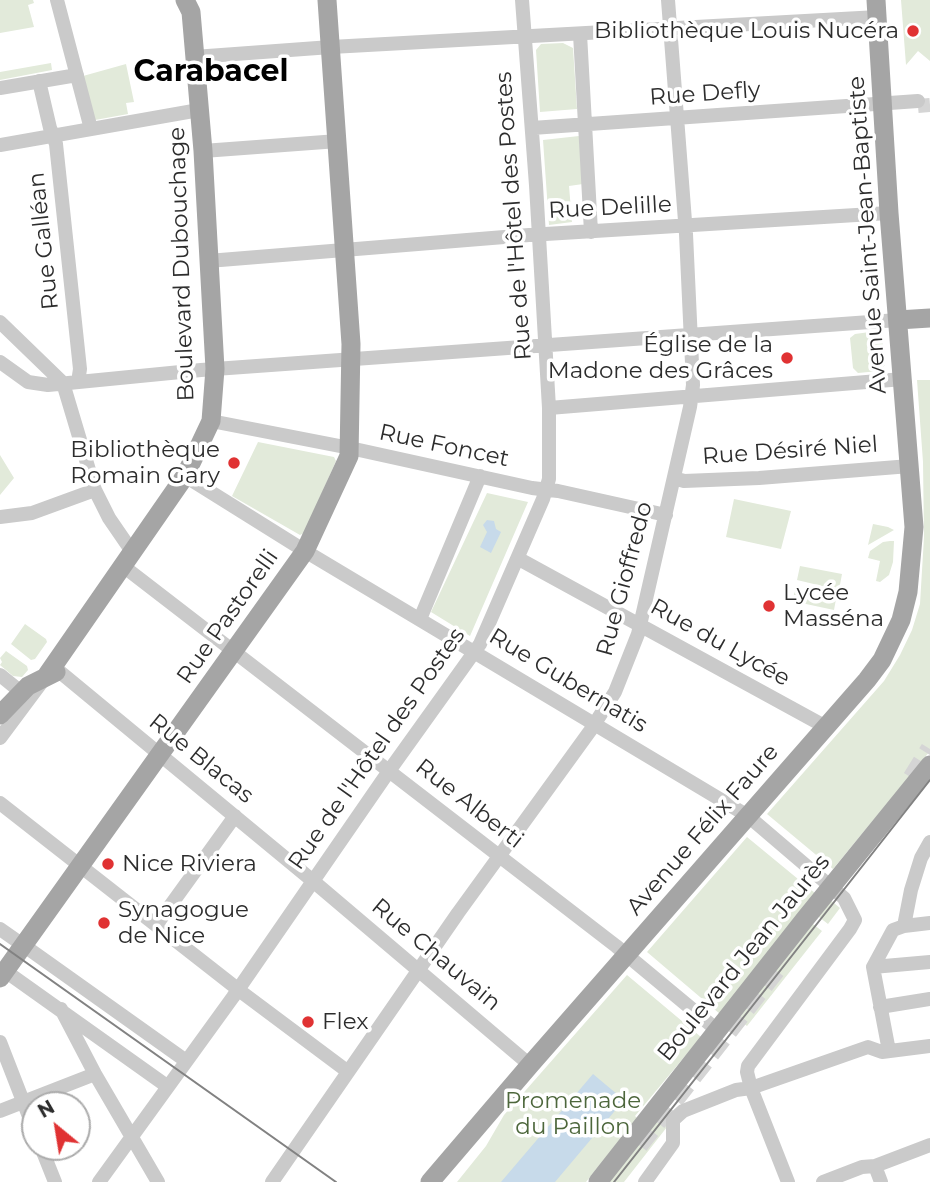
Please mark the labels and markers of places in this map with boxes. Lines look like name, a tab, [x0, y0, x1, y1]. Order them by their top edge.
place label: Bibliothèque Louis Nucéra	[594, 17, 899, 45]
marker: Bibliothèque Louis Nucéra	[905, 23, 921, 39]
place label: Église de la Madone des Grâces	[548, 331, 773, 385]
marker: Église de la Madone des Grâces	[779, 350, 795, 366]
place label: Bibliothèque Romain Gary	[70, 436, 220, 490]
marker: Bibliothèque Romain Gary	[226, 455, 242, 471]
place label: Lycée Masséna	[783, 579, 884, 633]
marker: Lycée Masséna	[761, 598, 777, 614]
place label: Nice Riviera	[122, 850, 257, 878]
marker: Nice Riviera	[100, 856, 116, 872]
place label: Synagogue de Nice	[118, 896, 249, 950]
marker: Synagogue de Nice	[96, 915, 112, 931]
place label: Flex	[322, 1008, 369, 1036]
marker: Flex	[300, 1014, 316, 1030]

